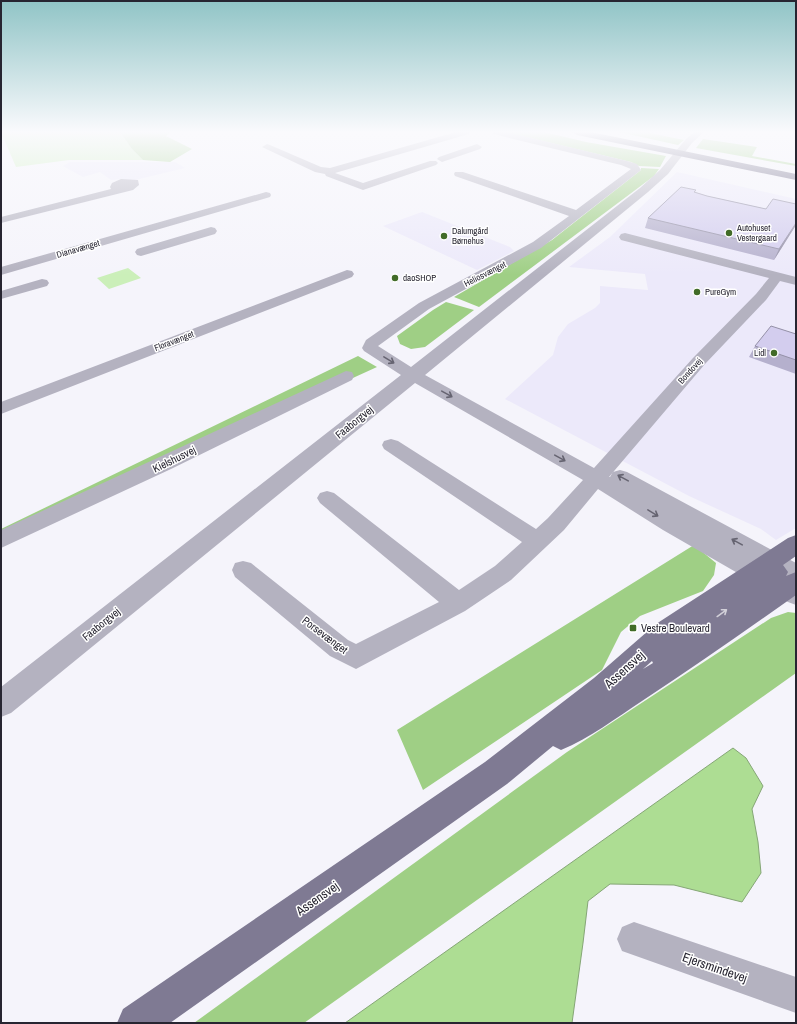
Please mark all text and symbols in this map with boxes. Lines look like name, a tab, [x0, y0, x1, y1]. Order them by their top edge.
place label: Autohuset Vestergaard	[736, 222, 777, 244]
place label: Dalumgård Børnehus	[452, 225, 488, 247]
marker: Autohuset Vestergaard	[724, 228, 734, 238]
marker: Dalumgård Børnehus	[439, 231, 449, 241]
street label: Dianavænget	[55, 237, 101, 261]
street label: Heliosvænget	[462, 258, 508, 290]
place label: daoSHOP	[403, 272, 436, 284]
marker: daoSHOP	[390, 273, 400, 283]
place label: PureGym	[705, 286, 736, 298]
marker: PureGym	[692, 287, 702, 297]
street label: Floravænget	[153, 328, 195, 354]
place label: Lidl	[754, 347, 766, 359]
marker: Lidl	[769, 348, 779, 358]
street label: Bondovej	[675, 355, 705, 386]
one-way arrow	[383, 357, 395, 365]
one-way arrow	[441, 390, 453, 398]
street label: Faaborgvej	[332, 402, 376, 442]
street label: Kielshusvej	[150, 443, 198, 475]
one-way arrow	[554, 454, 566, 462]
one-way arrow	[617, 474, 629, 482]
one-way arrow	[647, 509, 659, 517]
one-way arrow	[731, 537, 743, 545]
street label: Faaborgvej	[79, 604, 123, 644]
one-way arrow	[717, 609, 728, 617]
street label: Porsevænget	[299, 613, 351, 657]
place label: Vestre Boulevard	[641, 621, 710, 635]
marker: Vestre Boulevard	[628, 623, 638, 633]
street label: Assensvej	[600, 647, 648, 693]
street label: Assensvej	[292, 878, 342, 920]
street label: Ejersmindevej	[680, 948, 750, 987]

